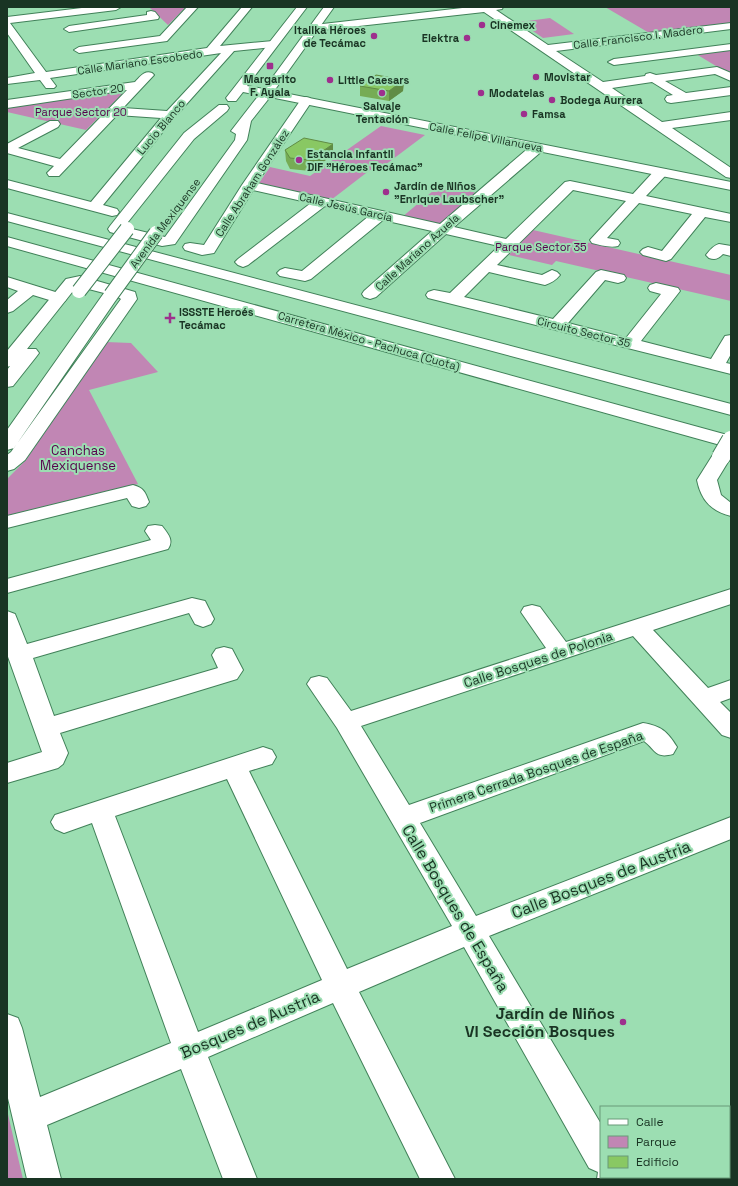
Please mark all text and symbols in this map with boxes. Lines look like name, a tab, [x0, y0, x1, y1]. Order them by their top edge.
place label: Cinemex	[490, 18, 536, 32]
marker: Cinemex	[477, 20, 487, 30]
street label: Calle Francisco I. Madero	[572, 22, 704, 52]
place label: Italika Héroes de Tecámac	[294, 23, 367, 50]
marker: Italika Héroes de Tecámac	[369, 31, 379, 41]
place label: Elektra	[422, 31, 460, 45]
marker: Elektra	[462, 33, 472, 43]
street label: Calle Mariano Escobedo	[76, 46, 204, 78]
marker: Margarito F. Ayala	[265, 61, 275, 71]
place label: Movistar	[544, 70, 591, 84]
place label: Margarito F. Ayala	[244, 72, 296, 99]
marker: Movistar	[531, 72, 541, 82]
place label: Little Caesars	[338, 73, 410, 87]
marker: Little Caesars	[325, 75, 335, 85]
street label: Sector 20	[71, 80, 125, 102]
place label: Modatelas	[489, 86, 545, 100]
marker: Salvaje Tentación	[377, 88, 387, 98]
marker: Modatelas	[476, 88, 486, 98]
place label: Bodega Aurrera	[560, 93, 643, 107]
marker: Bodega Aurrera	[547, 95, 557, 105]
street label: Lucio Blanco	[134, 96, 188, 158]
place label: Salvaje Tentación	[356, 99, 408, 126]
park label: Parque Sector 20	[35, 105, 127, 119]
place label: Famsa	[532, 107, 566, 121]
marker: Famsa	[519, 109, 529, 119]
street label: Calle Felipe Villanueva	[428, 119, 545, 155]
street label: Calle Abraham González	[212, 126, 292, 239]
place label: Estancia Infantil DIF "Héroes Tecámac"	[307, 147, 423, 174]
marker: Estancia Infantil DIF "Héroes Tecámac"	[294, 155, 304, 165]
street label: Avenida Mexiquense	[127, 175, 203, 271]
place label: Jardín de Niños "Enrique Laubscher"	[394, 179, 504, 206]
marker: Jardín de Niños "Enrique Laubscher"	[381, 187, 391, 197]
street label: Calle Jesús García	[298, 189, 395, 225]
street label: Calle Mariano Azuela	[372, 210, 462, 293]
park label: Parque Sector 35	[495, 240, 587, 254]
place label: ISSSTE Heroés Tecámac	[179, 305, 254, 332]
street label: Carretera México - Pachuca (Cuota)	[276, 308, 462, 374]
marker: ISSSTE Heroés Tecámac	[164, 312, 176, 324]
street label: Circuito Sector 35	[536, 314, 633, 350]
park label: Canchas Mexiquense	[40, 442, 116, 474]
street label: Calle Bosques de Polonia	[461, 627, 615, 692]
street label: Primera Cerrada Bosques de España	[427, 727, 646, 816]
street label: Calle Bosques de España	[397, 821, 514, 996]
street label: Calle Bosques de Austria	[509, 836, 694, 923]
street label: Bosques de Austria	[177, 986, 323, 1063]
place label: Jardín de Niños VI Sección Bosques	[465, 1003, 615, 1042]
marker: Jardín de Niños VI Sección Bosques	[618, 1017, 628, 1027]
legend	[600, 1106, 730, 1178]
text: Calle	[636, 1114, 664, 1130]
text: Parque	[636, 1134, 676, 1150]
text: Edificio	[636, 1154, 679, 1170]

